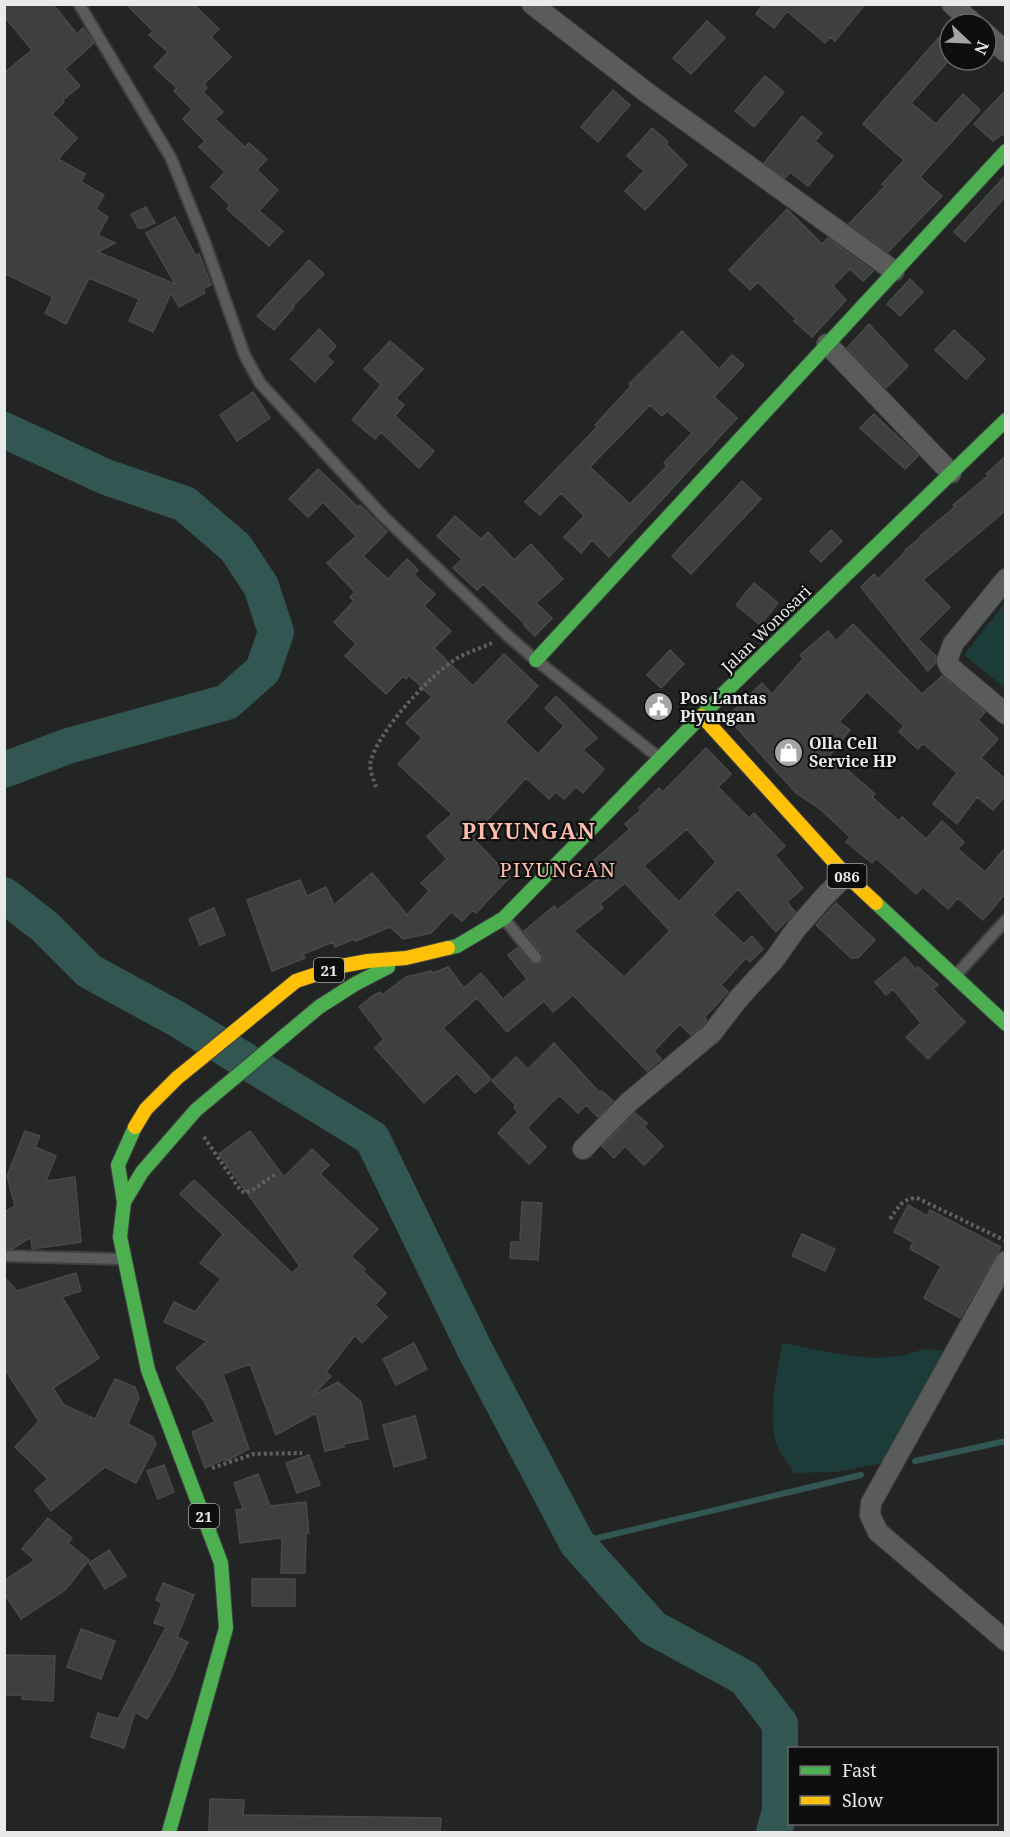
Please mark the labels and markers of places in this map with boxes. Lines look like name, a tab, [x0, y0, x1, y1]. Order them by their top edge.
place label: Pos Lantas Piyungan	[680, 687, 767, 727]
public building icon: Pos Lantas Piyungan	[643, 691, 675, 723]
place label: Olla Cell Service HP	[809, 732, 896, 772]
shop icon: Olla Cell Service HP	[772, 736, 804, 768]

